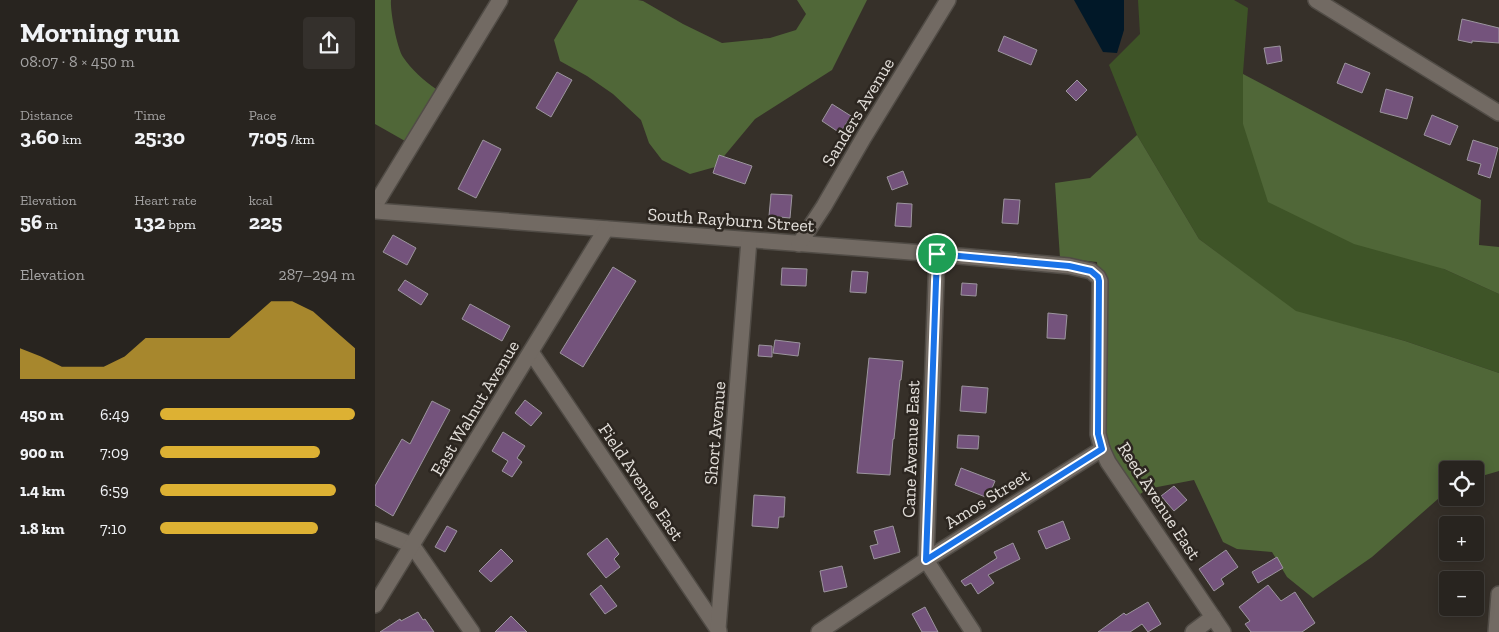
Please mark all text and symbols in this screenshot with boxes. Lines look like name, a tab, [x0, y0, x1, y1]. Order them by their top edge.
text: Morning run	[20, 16, 180, 49]
button: share	[303, 17, 355, 69]
text: 08:07 · 8 × 450 m	[20, 52, 134, 71]
street label: Sanders Avenue	[817, 54, 899, 170]
text: Distance	[20, 107, 73, 124]
text: Time	[134, 107, 166, 124]
text: Pace	[249, 107, 276, 124]
text: 3.60	[20, 124, 59, 149]
text: 25:30	[134, 124, 185, 149]
text: 7:05	[249, 124, 287, 149]
text: km	[59, 131, 82, 148]
text: /km	[287, 131, 315, 148]
text: Elevation	[20, 192, 77, 209]
text: Heart rate	[134, 192, 197, 209]
text: kcal	[249, 192, 273, 209]
street label: South Rayburn Street	[647, 203, 816, 237]
text: 56	[20, 209, 42, 234]
text: 132	[134, 209, 165, 234]
text: 225	[249, 209, 282, 234]
text: m	[42, 216, 57, 233]
text: bpm	[165, 216, 196, 233]
pin	[916, 233, 958, 275]
icon: arrive	[923, 240, 951, 268]
text: Elevation	[20, 265, 85, 284]
text: 287–294 m	[278, 265, 355, 284]
street label: East Walnut Avenue	[426, 336, 524, 480]
street label: Short Avenue	[700, 380, 730, 486]
street label: Cane Avenue East	[898, 380, 924, 518]
text: 450 m	[20, 405, 64, 424]
text: 6:49	[100, 405, 129, 424]
street label: Field Avenue East	[594, 419, 689, 545]
street label: Reed Avenue East	[1113, 438, 1205, 564]
text: 900 m	[20, 443, 64, 462]
text: 7:09	[100, 443, 129, 462]
map controls	[1439, 461, 1484, 616]
button: locate	[1439, 461, 1484, 506]
street label: Amos Street	[941, 464, 1034, 534]
text: 1.4 km	[20, 481, 65, 500]
text: 6:59	[100, 481, 129, 500]
button: +	[1439, 516, 1484, 561]
text: 1.8 km	[20, 519, 65, 538]
text: 7:10	[100, 519, 127, 538]
button: −	[1439, 571, 1484, 616]

